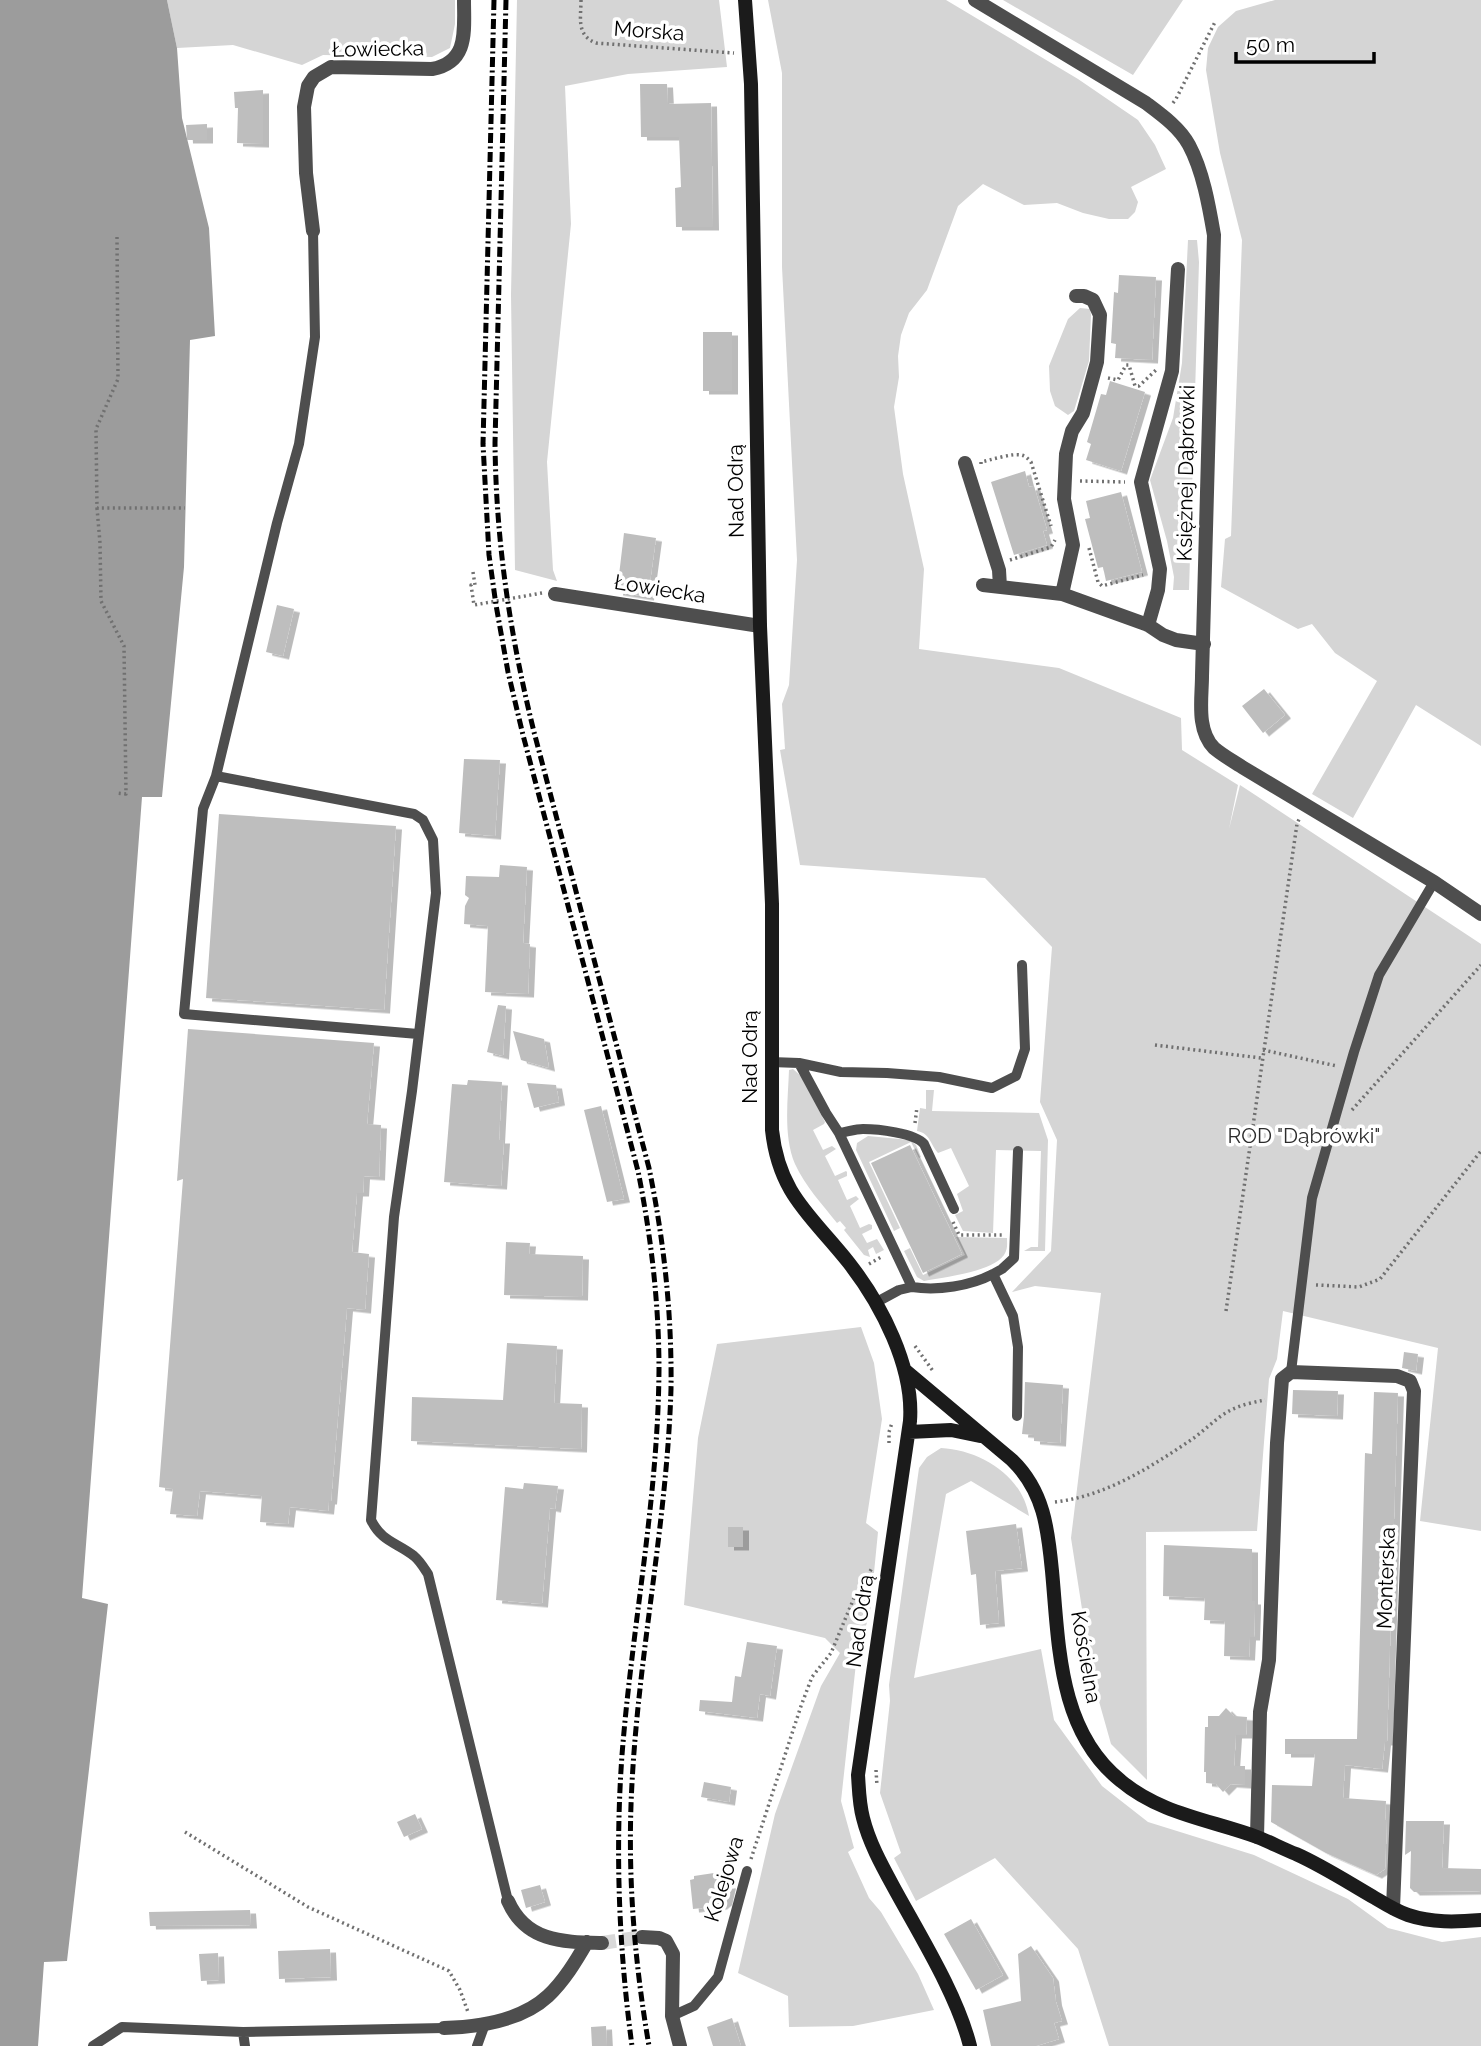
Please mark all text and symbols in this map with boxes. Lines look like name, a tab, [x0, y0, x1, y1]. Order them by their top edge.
street label: Morska	[613, 16, 685, 45]
scale bar	[1236, 21, 1374, 65]
text: 50 m	[1246, 32, 1295, 57]
street label: Łowiecka	[332, 35, 424, 62]
street label: Księżnej Dąbrówki	[1171, 384, 1200, 562]
street label: Nad Odrą	[722, 444, 749, 538]
street label: Łowiecka	[613, 569, 708, 608]
street label: Nad Odrą	[737, 1010, 762, 1104]
park label: ROD "Dąbrówki"	[1228, 1123, 1380, 1148]
street label: Monterska	[1371, 1527, 1400, 1629]
street label: Nad Odrą	[841, 1573, 878, 1669]
street label: Kościelna	[1066, 1609, 1107, 1705]
street label: Kolejowa	[699, 1833, 748, 1925]

